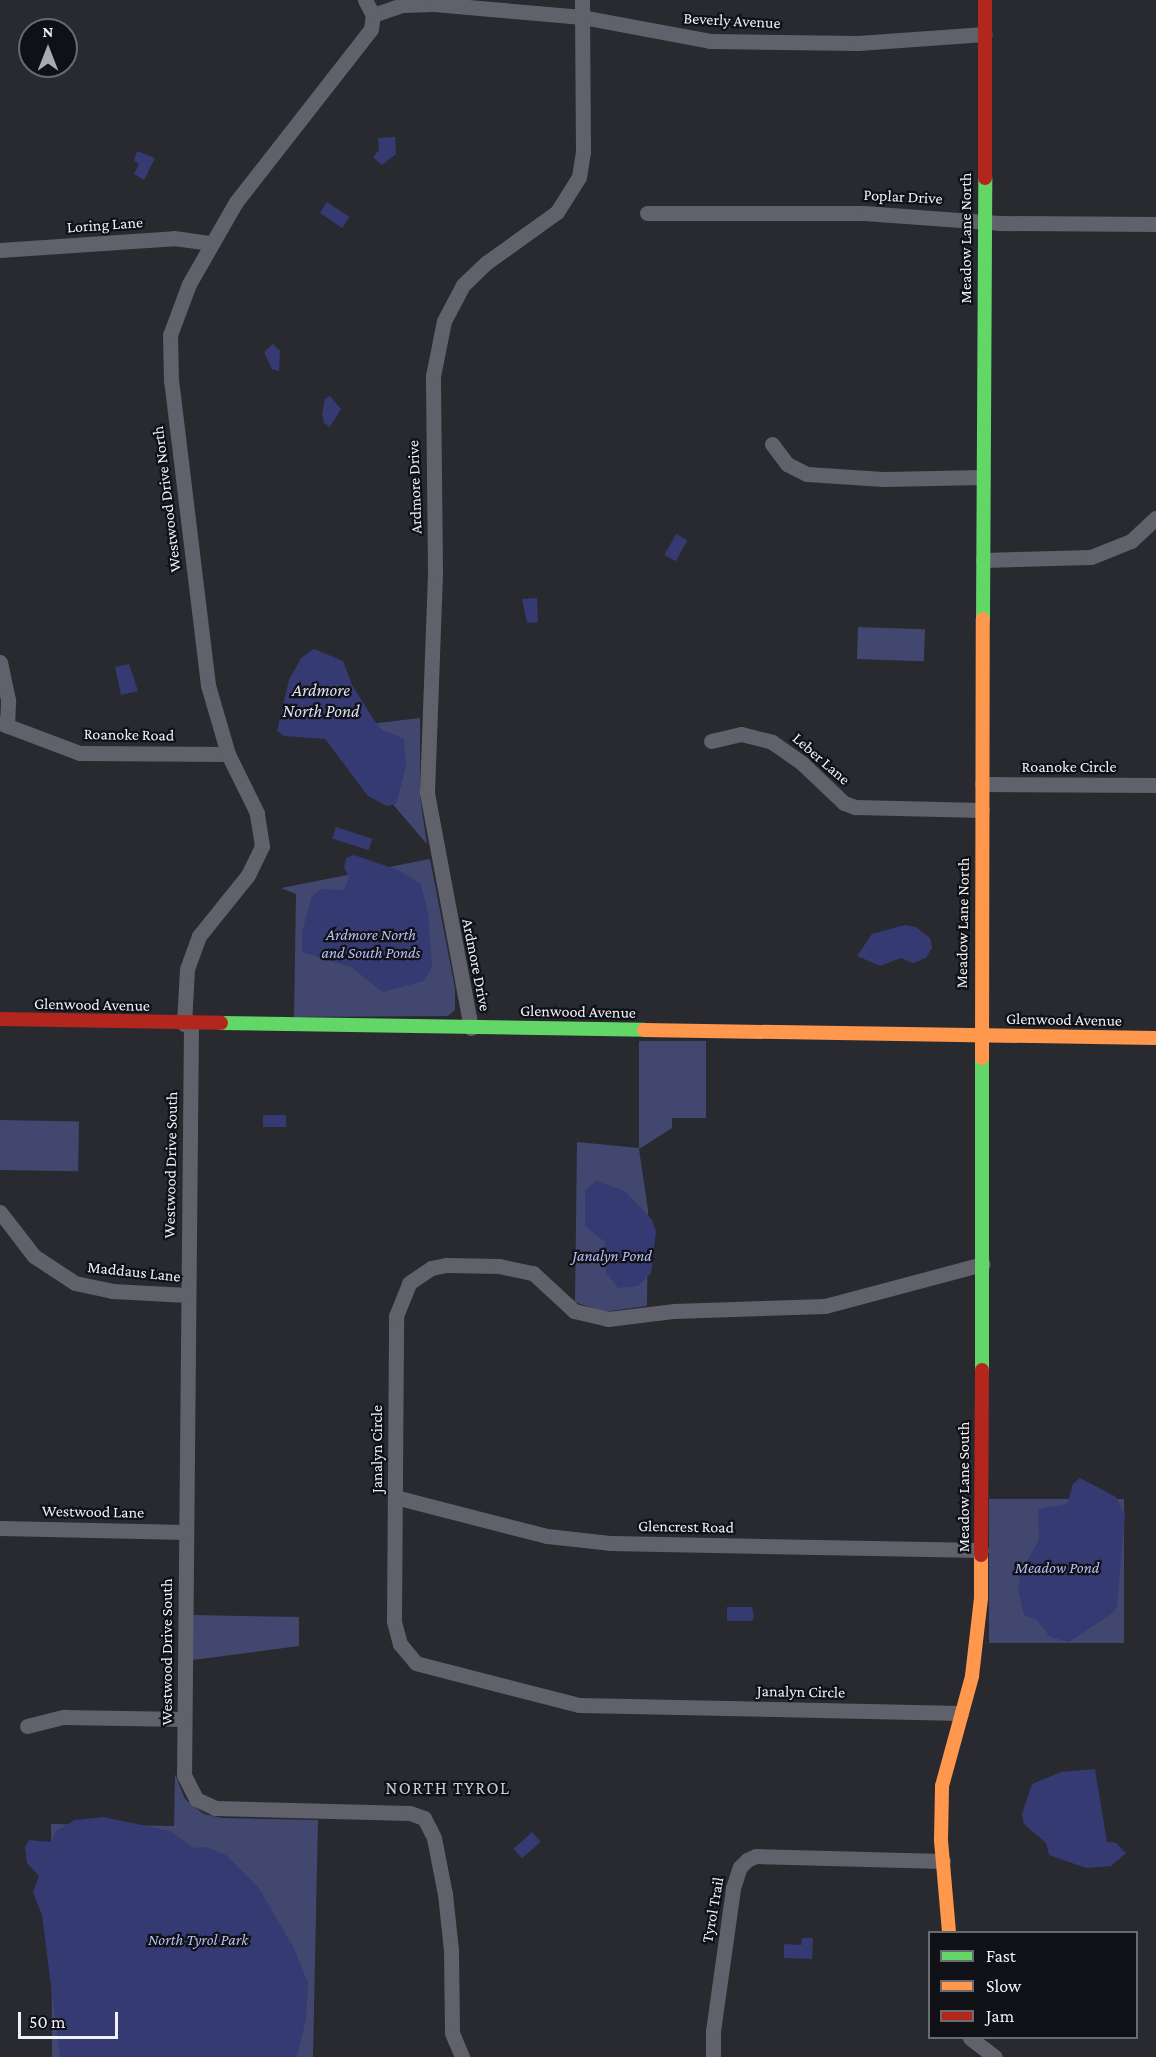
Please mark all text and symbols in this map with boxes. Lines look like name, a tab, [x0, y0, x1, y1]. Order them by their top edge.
street label: Beverly Avenue	[683, 9, 781, 33]
north arrow	[18, 18, 78, 78]
text: N	[43, 23, 53, 40]
street label: Meadow Lane North	[956, 173, 976, 303]
street label: Poplar Drive	[863, 185, 943, 209]
street label: Loring Lane	[66, 213, 144, 237]
street label: Westwood Drive North	[149, 425, 185, 573]
street label: Ardmore Drive	[404, 440, 426, 534]
water label: Ardmore North Pond	[283, 680, 359, 722]
street label: Roanoke Road	[84, 725, 174, 745]
street label: Leber Lane	[788, 729, 854, 789]
street label: Roanoke Circle	[1022, 757, 1116, 777]
street label: Meadow Lane North	[952, 857, 974, 989]
street label: Ardmore Drive	[458, 917, 494, 1013]
park label: Ardmore North and South Ponds	[321, 925, 421, 963]
street label: Glenwood Avenue	[34, 994, 150, 1016]
street label: Glenwood Avenue	[520, 1001, 636, 1023]
street label: Glenwood Avenue	[1006, 1009, 1122, 1031]
street label: Westwood Drive South	[160, 1091, 182, 1239]
park label: Janalyn Pond	[572, 1246, 652, 1266]
street label: Maddaus Lane	[86, 1258, 182, 1286]
street label: Janalyn Circle	[367, 1405, 387, 1493]
street label: Meadow Lane South	[954, 1422, 974, 1552]
street label: Westwood Lane	[42, 1502, 144, 1522]
street label: Glencrest Road	[638, 1517, 734, 1537]
park label: Meadow Pond	[1015, 1558, 1099, 1578]
street label: Westwood Drive South	[157, 1578, 177, 1726]
street label: Janalyn Circle	[757, 1682, 845, 1702]
district label: NORTH TYROL	[385, 1777, 511, 1799]
street label: Tyrol Trail	[698, 1876, 728, 1944]
park label: North Tyrol Park	[148, 1930, 248, 1950]
legend	[928, 1931, 1138, 2039]
text: Fast	[986, 1946, 1016, 1966]
text: Slow	[986, 1976, 1021, 1996]
scale bar	[21, 2000, 122, 2038]
text: Jam	[986, 2006, 1014, 2026]
text: 50 m	[29, 2012, 66, 2032]

